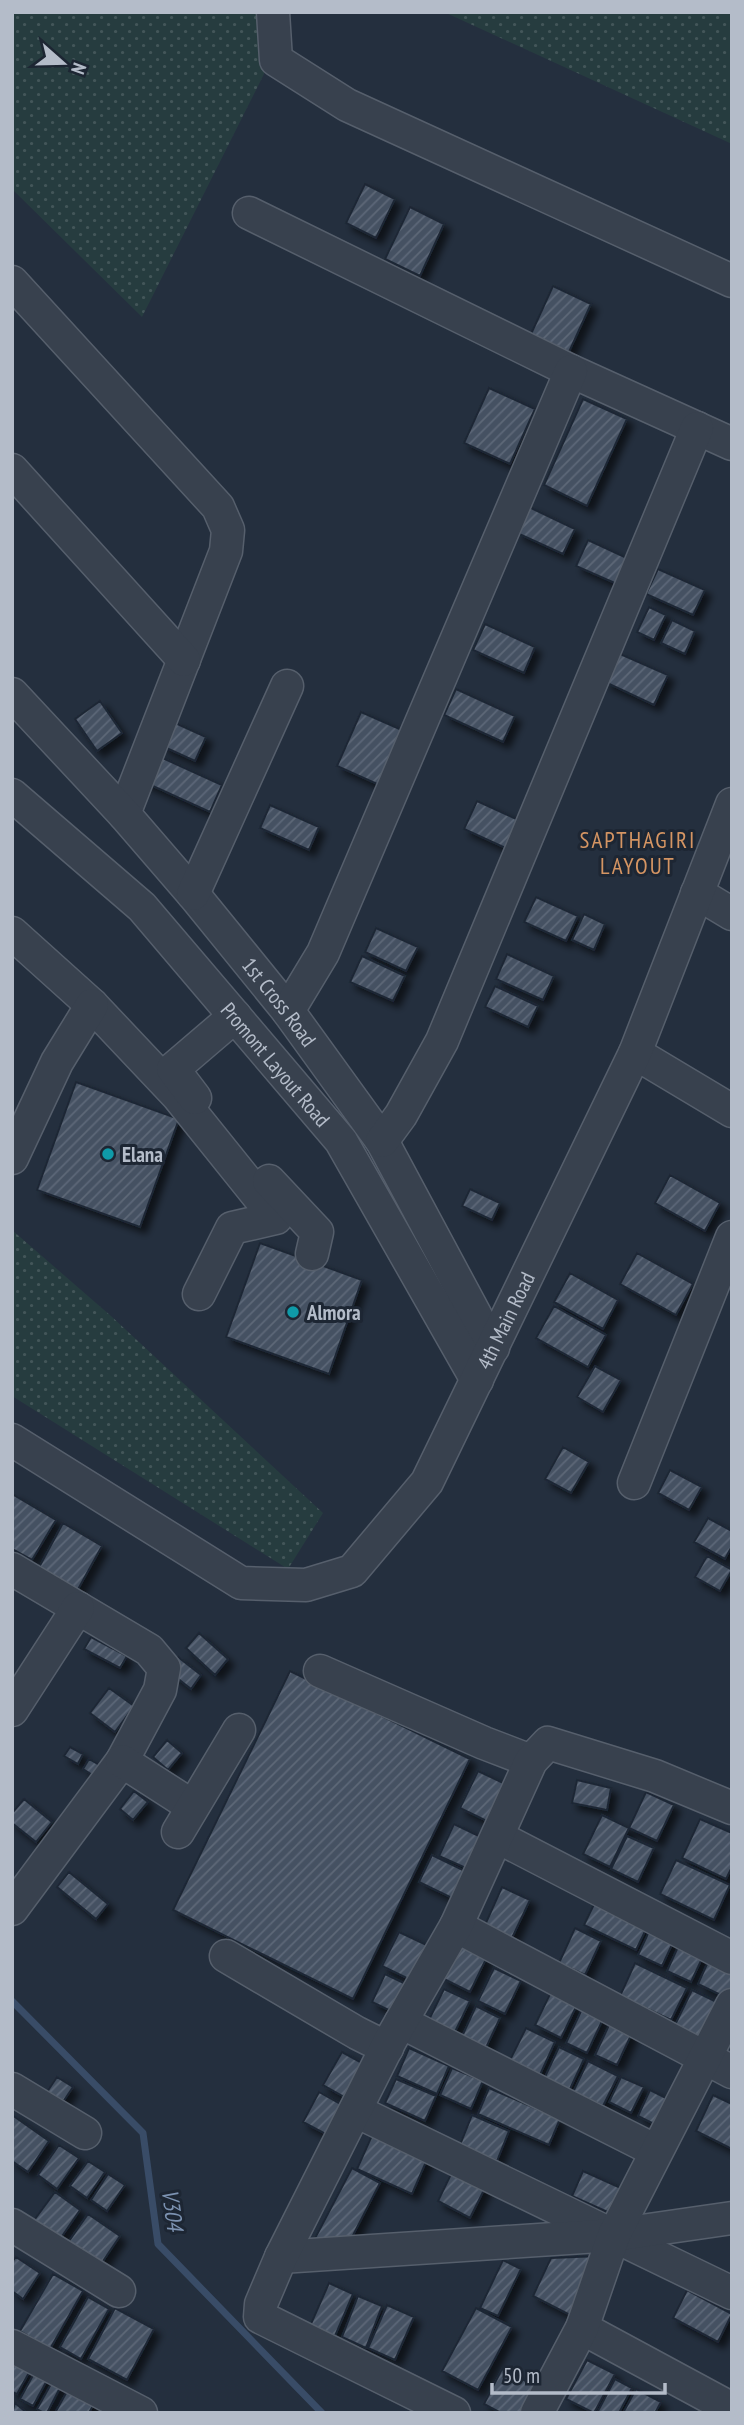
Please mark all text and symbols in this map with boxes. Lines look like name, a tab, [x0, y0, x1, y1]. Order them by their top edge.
north arrow	[28, 28, 98, 98]
text: N	[66, 60, 92, 78]
district label: SAPTHAGIRI LAYOUT	[580, 825, 696, 880]
street label: 1st Cross Road	[236, 952, 323, 1052]
street label: Promont Layout Road	[215, 996, 336, 1132]
place label: Elana	[122, 1141, 163, 1168]
marker: Elana	[100, 1146, 116, 1162]
street label: 4th Main Road	[470, 1267, 540, 1374]
place label: Almora	[306, 1299, 361, 1326]
marker: Almora	[285, 1304, 301, 1320]
water label: V304	[156, 2187, 190, 2234]
scale bar	[492, 2352, 665, 2396]
text: 50 m	[503, 2362, 540, 2389]

